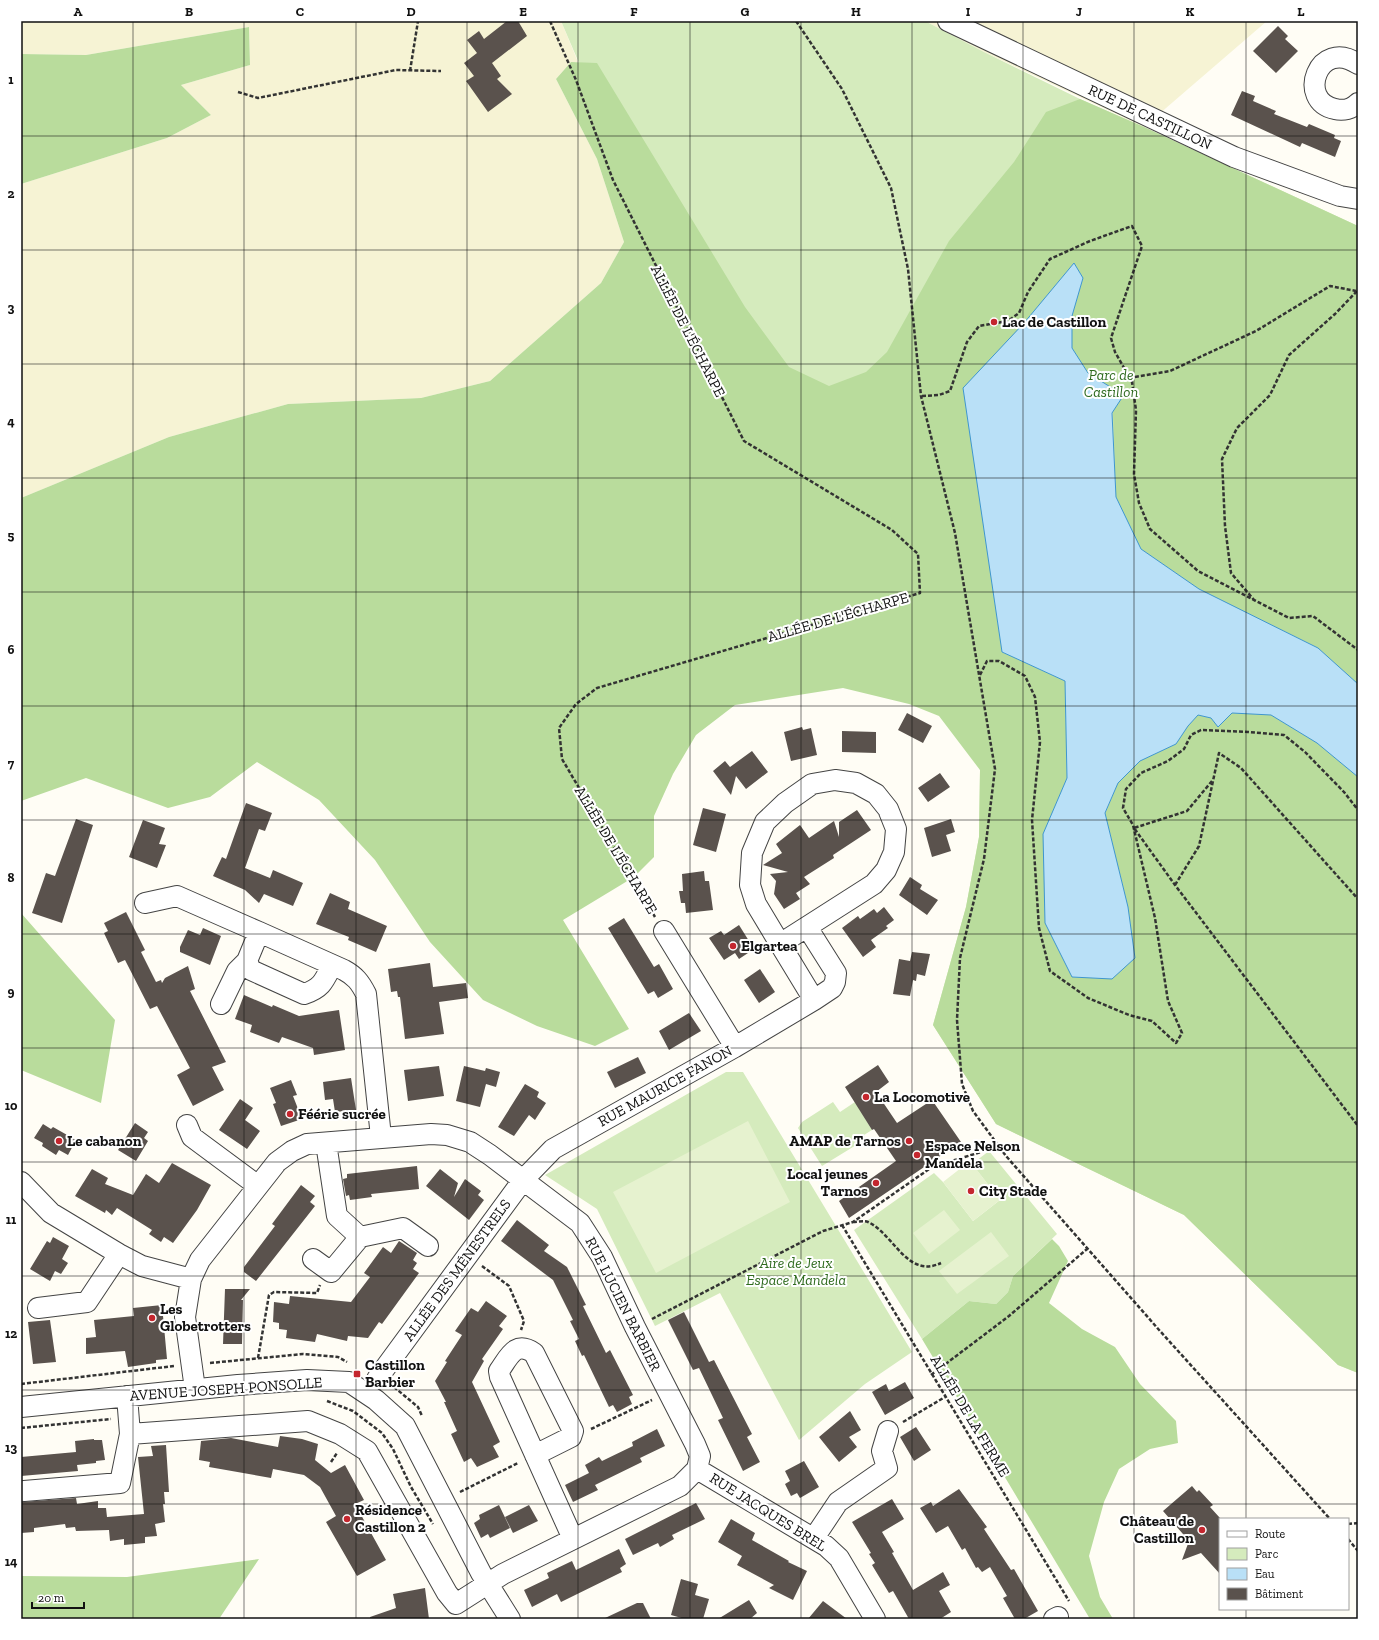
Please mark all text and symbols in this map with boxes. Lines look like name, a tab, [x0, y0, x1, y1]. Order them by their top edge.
text: A	[74, 4, 83, 19]
text: B	[185, 4, 193, 19]
text: C	[296, 4, 304, 19]
text: D	[406, 4, 416, 19]
text: E	[519, 4, 527, 19]
text: F	[630, 4, 638, 19]
text: G	[741, 4, 750, 19]
text: H	[851, 4, 861, 19]
text: I	[966, 4, 971, 19]
text: J	[1076, 4, 1082, 19]
text: K	[1186, 4, 1195, 19]
text: L	[1297, 4, 1305, 19]
text: 1	[8, 72, 14, 87]
street label: RUE DE CASTILLON	[1085, 80, 1215, 154]
text: 2	[8, 186, 15, 201]
street label: ALLÉE DE L'ÉCHARPE	[647, 262, 729, 400]
text: 3	[8, 300, 15, 315]
place label: Lac de Castillon	[1002, 313, 1106, 331]
marker: Lac de Castillon	[989, 317, 999, 327]
park label: Parc de Castillon	[1084, 366, 1138, 401]
text: 4	[7, 414, 15, 429]
text: 5	[8, 528, 15, 543]
street label: ALLÉE DE L'ÉCHARPE	[765, 588, 911, 646]
text: 6	[8, 642, 15, 657]
text: 7	[8, 756, 15, 771]
street label: ALLÉE DE L'ÉCHARPE	[571, 783, 661, 917]
text: 8	[7, 870, 15, 885]
place label: Elgartea	[741, 937, 798, 955]
marker: Elgartea	[728, 941, 738, 951]
text: 9	[8, 984, 15, 999]
street label: RUE MAURICE FANON	[595, 1042, 735, 1130]
place label: La Locomotive	[874, 1088, 970, 1106]
marker: La Locomotive	[861, 1092, 871, 1102]
text: 10	[5, 1098, 18, 1113]
place label: Féérie sucrée	[298, 1105, 386, 1123]
marker: Féérie sucrée	[285, 1109, 295, 1119]
place label: Le cabanon	[67, 1132, 142, 1150]
place label: AMAP de Tarnos	[789, 1132, 901, 1150]
marker: Le cabanon	[54, 1136, 64, 1146]
marker: AMAP de Tarnos	[904, 1136, 914, 1146]
place label: Espace Nelson Mandela	[925, 1137, 1020, 1172]
marker: Espace Nelson Mandela	[912, 1150, 922, 1160]
place label: Local jeunes Tarnos	[787, 1165, 868, 1200]
marker: Local jeunes Tarnos	[871, 1178, 881, 1188]
place label: City Stade	[979, 1182, 1047, 1200]
marker: City Stade	[966, 1186, 976, 1196]
street label: ALLÉE DES MÉNESTRELS	[399, 1195, 515, 1345]
text: 11	[6, 1212, 17, 1227]
street label: RUE LUCIEN BARBIER	[581, 1234, 665, 1375]
park label: Aire de Jeux Espace Mandela	[746, 1254, 846, 1289]
place label: Les Globetrotters	[160, 1300, 251, 1335]
marker: Les Globetrotters	[147, 1313, 157, 1323]
text: 12	[5, 1326, 17, 1341]
street label: ALLÉE DE LA FERME	[926, 1352, 1014, 1480]
place label: Castillon Barbier	[365, 1356, 425, 1391]
marker: Castillon Barbier	[352, 1369, 362, 1379]
street label: AVENUE JOSEPH PONSOLLE	[129, 1373, 323, 1405]
text: 13	[5, 1440, 17, 1455]
street label: RUE JACQUES BREL	[706, 1469, 830, 1555]
place label: Résidence Castillon 2	[355, 1501, 426, 1536]
place label: Château de Castillon	[1120, 1512, 1194, 1547]
marker: Résidence Castillon 2	[342, 1514, 352, 1524]
legend	[1219, 1518, 1349, 1610]
marker: Château de Castillon	[1197, 1525, 1207, 1535]
text: Route	[1255, 1527, 1286, 1541]
text: Parc	[1255, 1547, 1279, 1561]
text: 14	[5, 1554, 18, 1569]
text: Eau	[1255, 1567, 1275, 1581]
scale bar	[32, 1584, 84, 1610]
text: Bâtiment	[1255, 1587, 1304, 1601]
text: 20 m	[38, 1591, 65, 1605]

